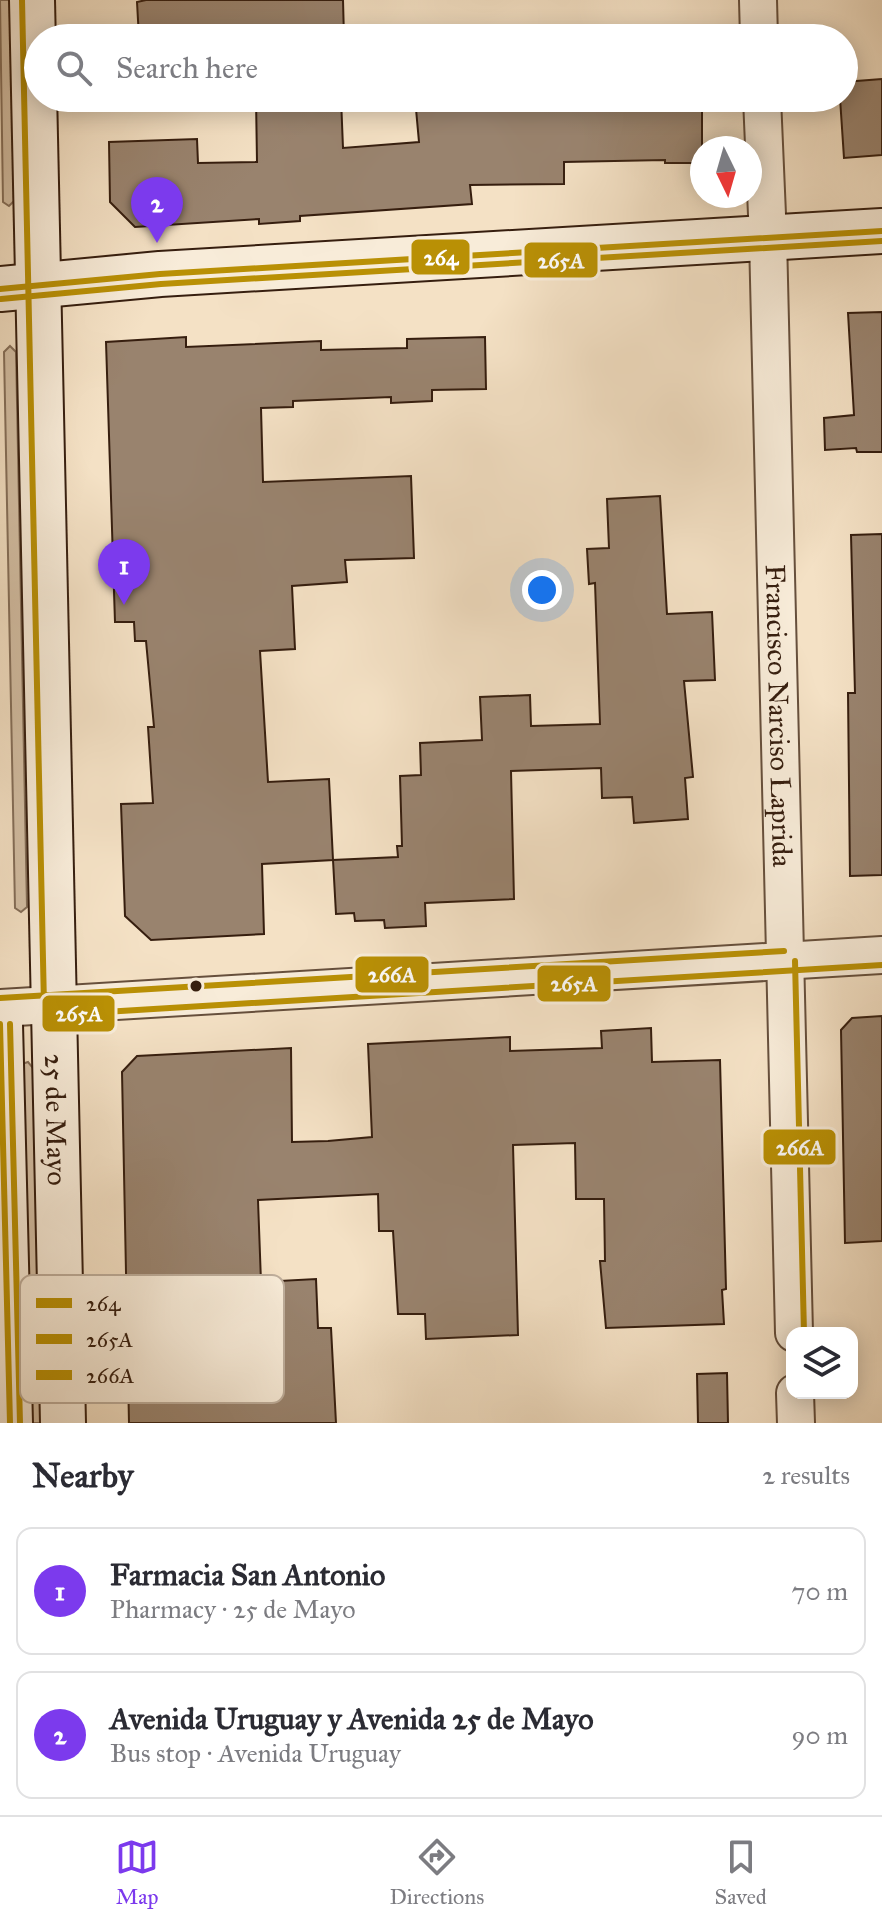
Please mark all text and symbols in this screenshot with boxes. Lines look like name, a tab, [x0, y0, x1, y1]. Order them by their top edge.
search box	[24, 24, 858, 112]
icon: search	[52, 46, 96, 90]
text: Search here	[116, 50, 258, 86]
north arrow	[690, 136, 762, 208]
pin: 2	[131, 177, 183, 243]
line badge: 264	[410, 238, 471, 276]
line badge: 265A	[523, 241, 599, 279]
text: 264	[424, 244, 460, 271]
text: 265A	[537, 247, 585, 274]
pin: 1	[98, 539, 150, 605]
street label: Francisco Narciso Laprida	[758, 564, 800, 868]
your location	[522, 570, 562, 610]
line badge: 266A	[354, 955, 430, 994]
text: 266A	[368, 961, 416, 988]
line badge: 265A	[536, 964, 612, 1003]
text: 265A	[550, 970, 598, 997]
unlabelled marker	[188, 978, 204, 994]
line badge: 265A	[41, 994, 116, 1033]
text: 265A	[55, 1000, 103, 1027]
street label: 25 de Mayo	[37, 1053, 75, 1186]
line badge: 266A	[762, 1128, 837, 1166]
text: 266A	[776, 1134, 824, 1161]
legend	[20, 1275, 284, 1403]
text: 264	[86, 1290, 121, 1317]
text: 265A	[86, 1326, 133, 1353]
map controls	[786, 1327, 858, 1399]
button: layers	[786, 1327, 858, 1399]
text: 266A	[86, 1362, 134, 1389]
text: Nearby	[32, 1455, 134, 1496]
text: 2 results	[762, 1459, 850, 1491]
text: Farmacia San Antonio	[110, 1557, 385, 1593]
text: 1	[55, 1575, 65, 1607]
text: 70 m	[792, 1575, 848, 1607]
text: Pharmacy · 25 de Mayo	[110, 1593, 355, 1625]
text: Avenida Uruguay y Avenida 25 de Mayo	[110, 1701, 594, 1737]
text: 2	[54, 1719, 66, 1751]
text: 90 m	[791, 1719, 848, 1751]
text: Bus stop · Avenida Uruguay	[110, 1737, 401, 1769]
tab: Map	[115, 1835, 159, 1910]
tab: Directions	[389, 1835, 484, 1910]
tab: Saved	[715, 1835, 767, 1910]

